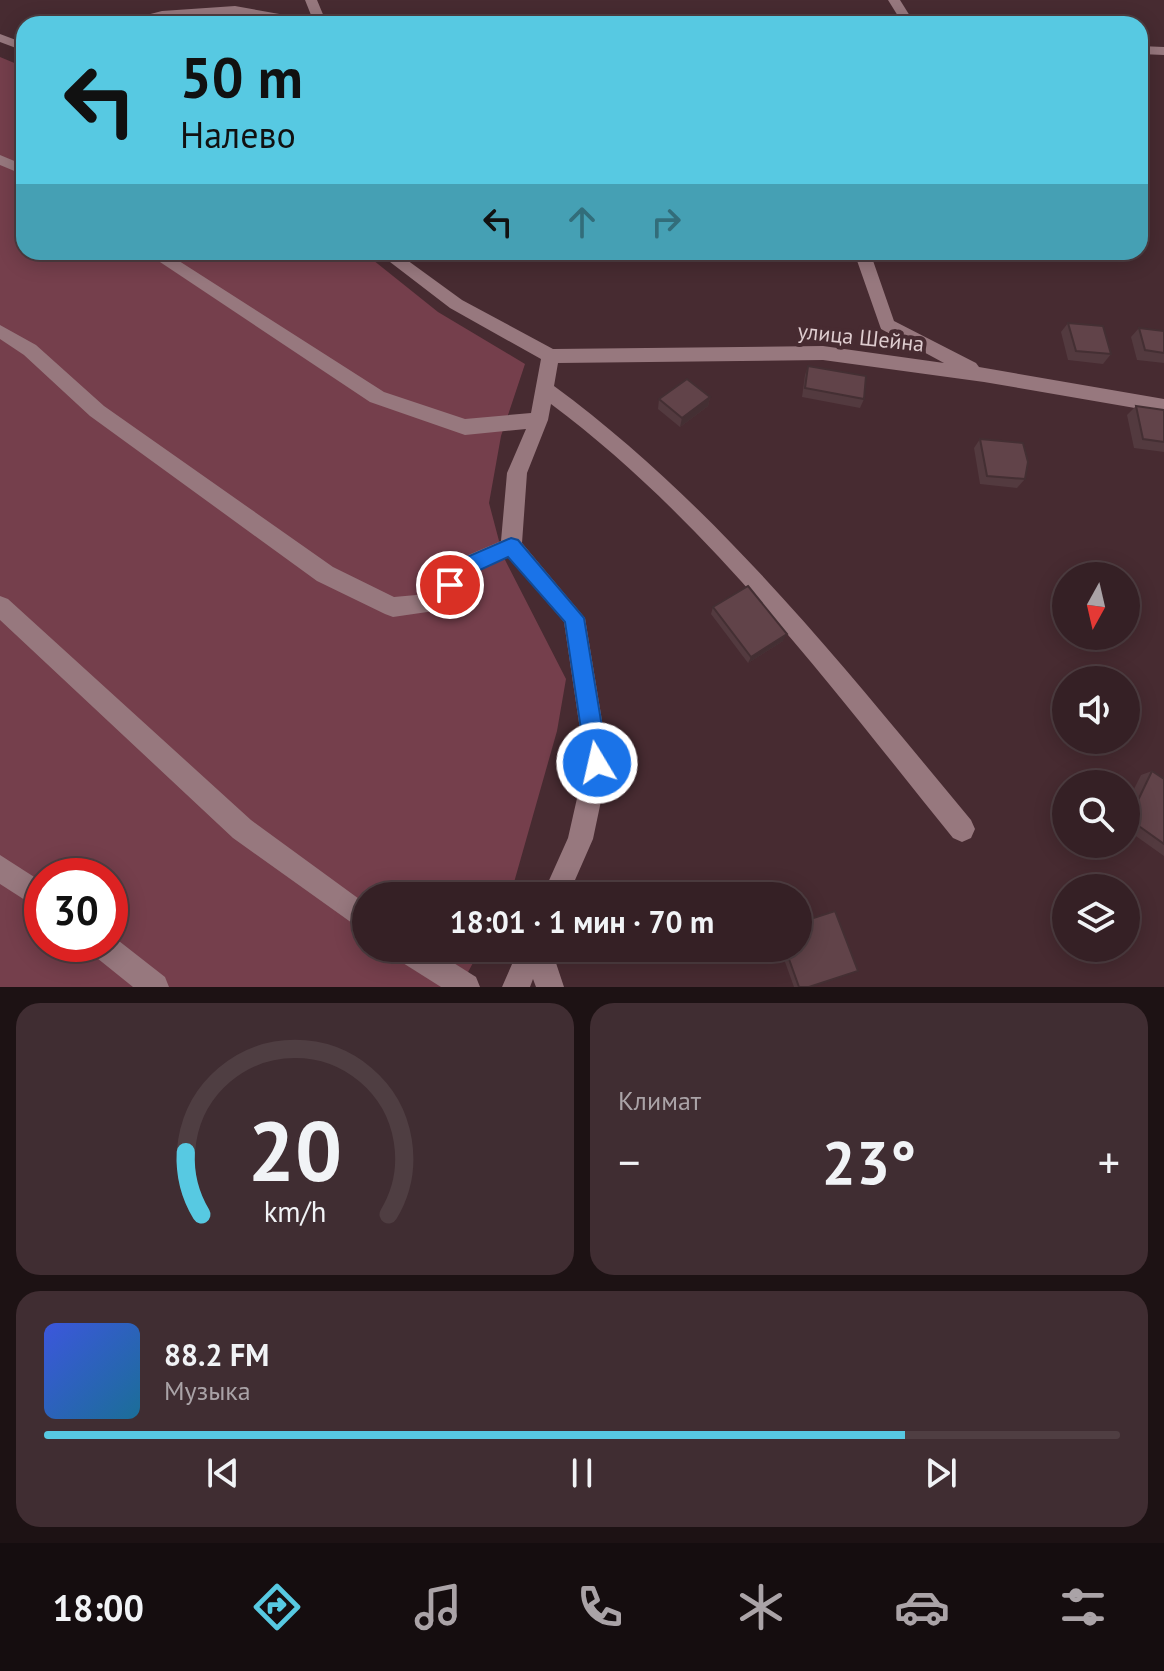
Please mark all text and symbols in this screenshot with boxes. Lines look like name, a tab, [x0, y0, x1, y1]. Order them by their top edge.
text: 50 m	[180, 41, 303, 113]
icon: left	[48, 48, 152, 152]
text: Налево	[180, 111, 296, 158]
icon: left	[476, 200, 520, 244]
icon: ahead	[560, 200, 604, 244]
icon: right	[644, 200, 688, 244]
street label: улица Шейна	[796, 316, 926, 358]
pin	[416, 551, 484, 619]
north arrow	[1052, 562, 1140, 650]
map controls	[1052, 562, 1140, 962]
icon: arrive	[428, 563, 472, 607]
button: sound	[1052, 666, 1140, 754]
position arrow	[555, 721, 639, 805]
button: search	[1052, 770, 1140, 858]
speed limit sign: 30	[24, 858, 128, 962]
button: layers	[1052, 874, 1140, 962]
text: 18:01 · 1 мин · 70 m	[450, 902, 714, 941]
text: Климат	[618, 1084, 701, 1117]
text: 20	[248, 1096, 342, 1204]
text: 23°	[822, 1123, 916, 1201]
text: −	[618, 1133, 640, 1190]
text: +	[1098, 1133, 1120, 1190]
text: km/h	[264, 1193, 326, 1230]
text: 88.2 FM	[164, 1335, 269, 1374]
text: Музыка	[164, 1374, 251, 1407]
icon: previous	[201, 1451, 245, 1495]
icon: pause	[560, 1451, 604, 1495]
icon: next	[919, 1451, 963, 1495]
icon: directions	[249, 1579, 305, 1635]
icon: music	[410, 1579, 466, 1635]
icon: phone	[572, 1579, 628, 1635]
icon: climate	[733, 1579, 789, 1635]
icon: car	[894, 1579, 950, 1635]
icon: filters	[1055, 1579, 1111, 1635]
text: 18:00	[53, 1584, 144, 1631]

